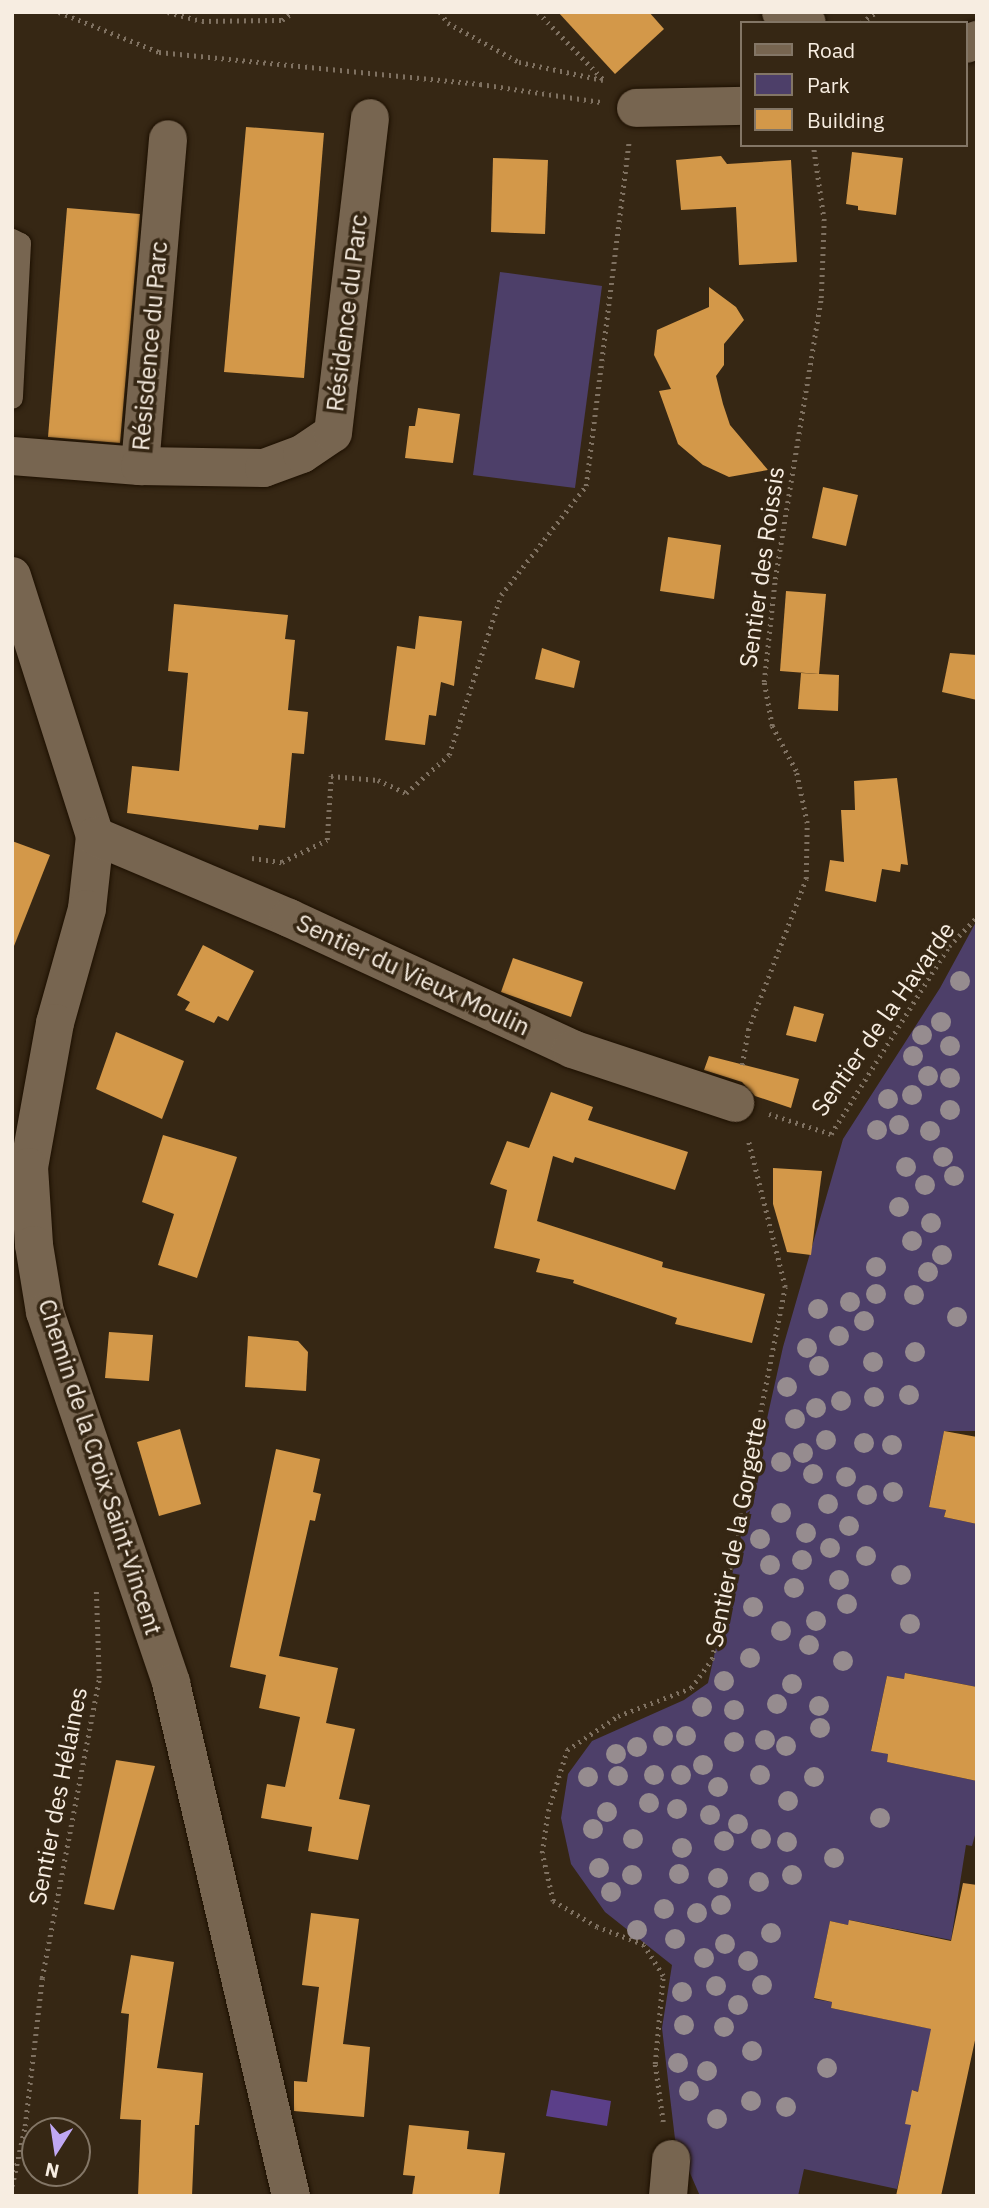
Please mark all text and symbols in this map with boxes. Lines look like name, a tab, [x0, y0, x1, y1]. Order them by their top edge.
legend	[740, 21, 968, 147]
text: Road	[807, 36, 855, 64]
text: Park	[807, 71, 850, 99]
text: Building	[807, 106, 884, 134]
street label: Résidence du Parc	[321, 213, 373, 413]
street label: Résisdence du Parc	[126, 240, 174, 452]
street label: Sentier des Roissis	[734, 465, 790, 669]
street label: Sentier du Vieux Moulin	[292, 908, 534, 1042]
street label: Sentier de la Havarde	[805, 916, 961, 1122]
street label: Chemin de la Croix Saint-Vincent	[32, 1295, 168, 1639]
street label: Sentier de la Gorgette	[700, 1414, 772, 1650]
street label: Sentier des Hélaines	[23, 1685, 93, 1907]
north arrow	[21, 2117, 91, 2187]
text: N	[43, 2157, 61, 2184]

